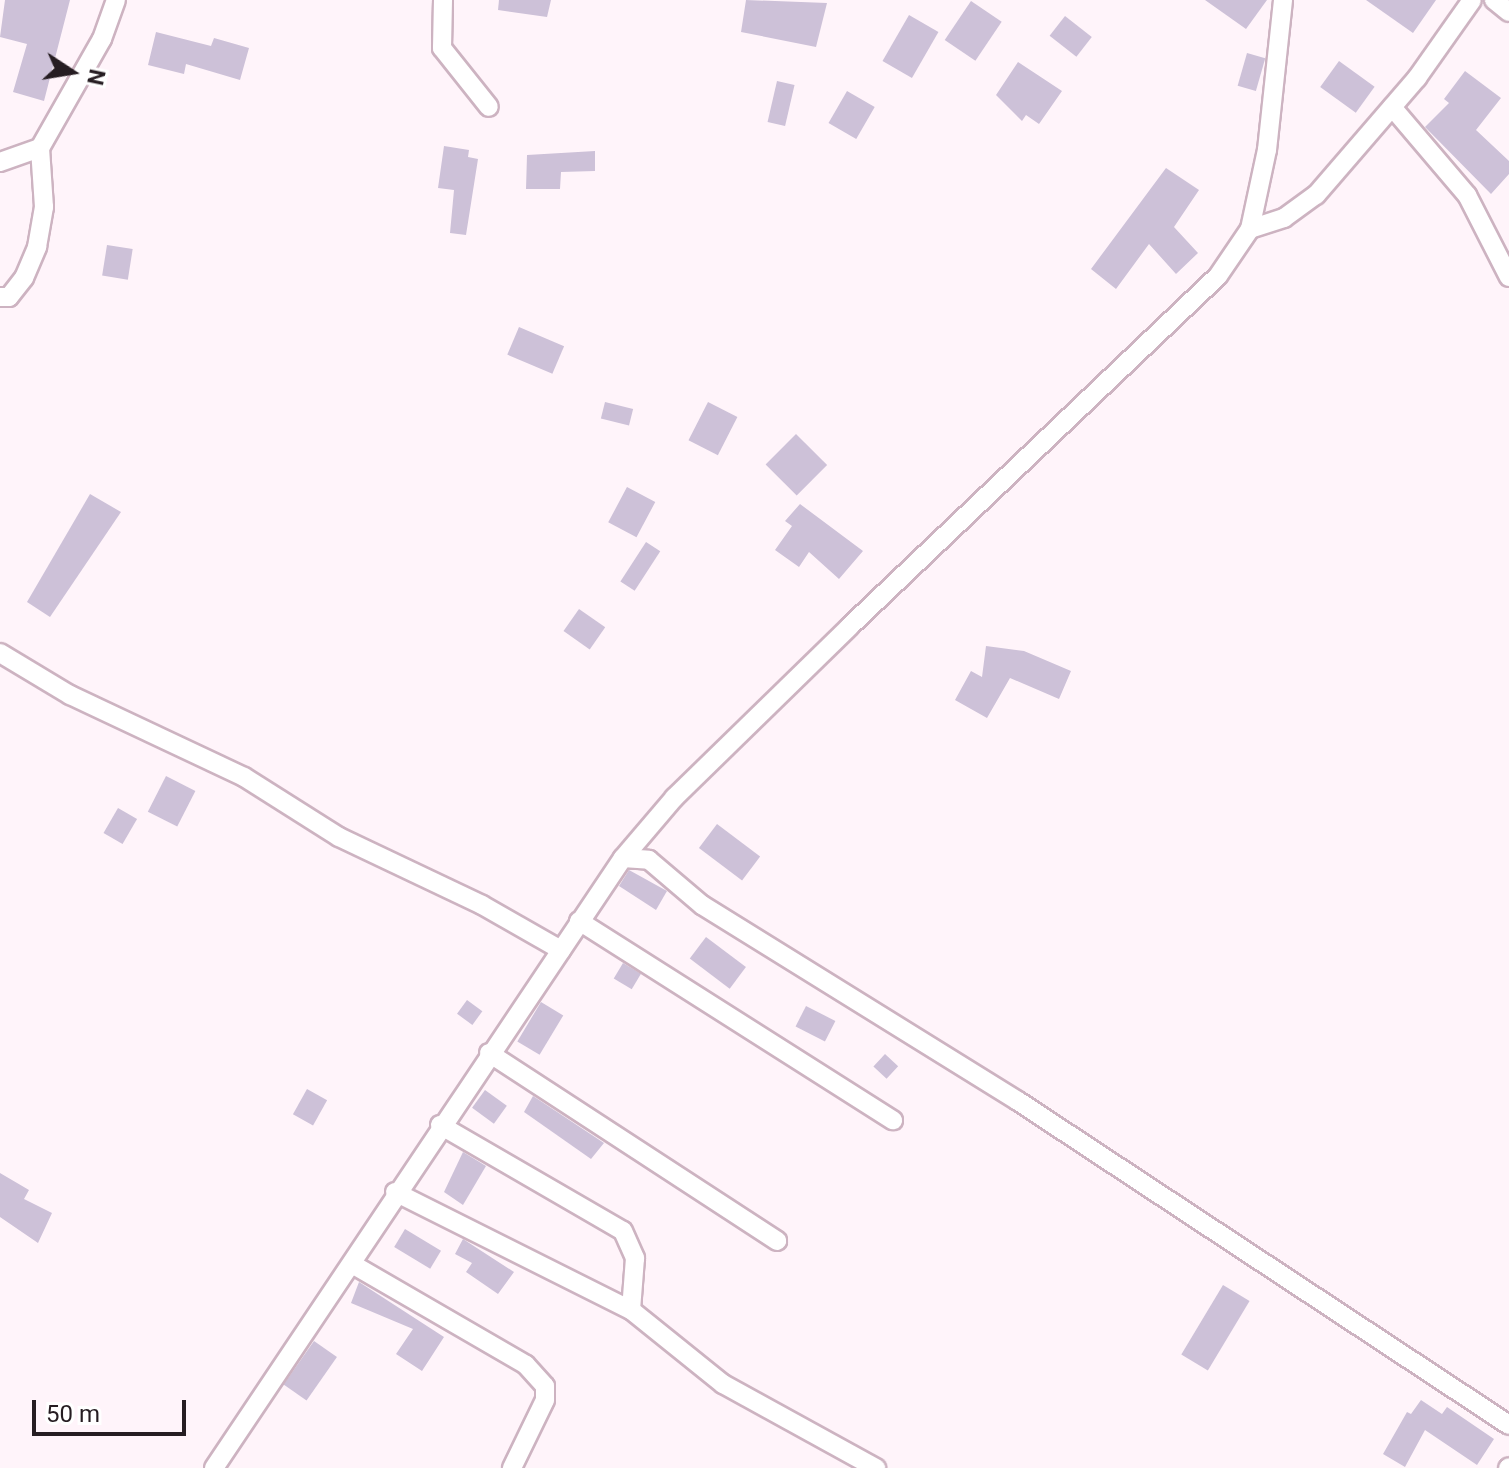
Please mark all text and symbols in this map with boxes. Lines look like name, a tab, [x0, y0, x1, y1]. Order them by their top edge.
north arrow	[32, 32, 112, 112]
text: N	[82, 67, 110, 87]
scale bar	[36, 1384, 190, 1434]
text: 50 m	[46, 1400, 100, 1428]

